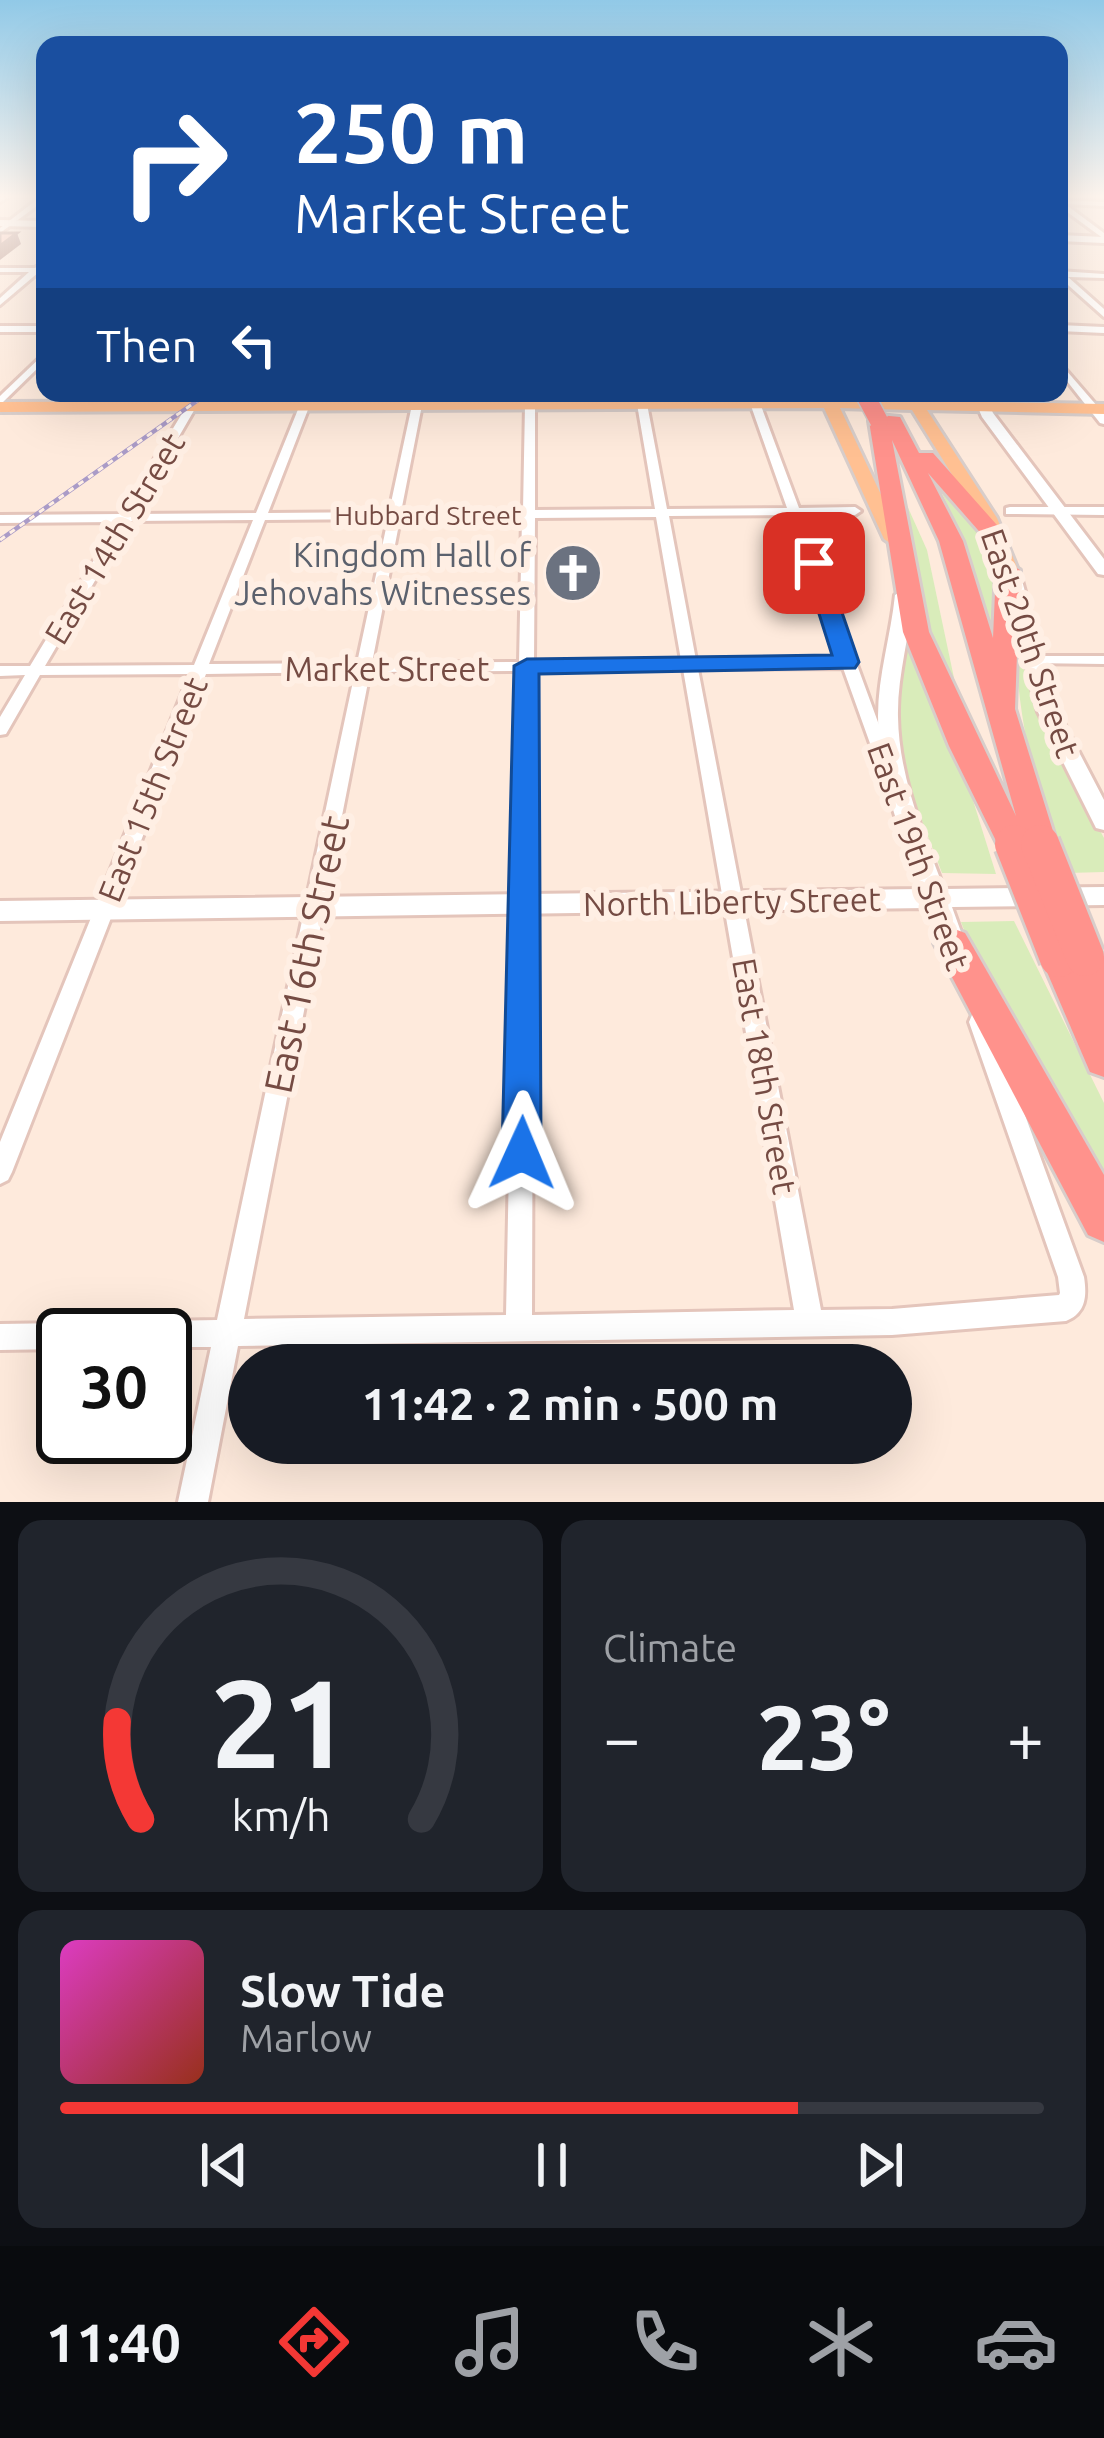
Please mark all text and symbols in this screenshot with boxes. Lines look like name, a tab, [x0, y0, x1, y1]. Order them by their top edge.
icon: right	[96, 84, 252, 240]
text: 250 m	[294, 85, 528, 179]
text: Market Street	[294, 183, 630, 243]
icon: left	[221, 312, 287, 378]
text: Then	[96, 320, 197, 371]
street label: East 14th Street	[37, 426, 191, 650]
street label: Hubbard Street	[334, 500, 522, 530]
pin	[763, 512, 865, 614]
street label: East 20th Street	[975, 524, 1087, 762]
icon: arrive	[781, 530, 847, 596]
place label: Kingdom Hall of Jehovahs Witnesses	[234, 536, 531, 611]
church icon: Kingdom Hall of Jehovahs Witnesses	[542, 542, 604, 604]
street label: Market Street	[284, 650, 490, 687]
street label: East 15th Street	[90, 671, 214, 907]
street label: East 19th Street	[861, 737, 977, 975]
street label: East 16th Street	[256, 811, 356, 1097]
street label: North Liberty Street	[583, 880, 881, 922]
street label: East 18th Street	[726, 955, 804, 1197]
position arrow	[459, 1090, 585, 1216]
speed limit sign: 30	[36, 1308, 192, 1464]
text: 11:42 · 2 min · 500 m	[362, 1378, 778, 1429]
text: Climate	[603, 1626, 737, 1669]
text: 21	[210, 1652, 351, 1792]
text: 23°	[757, 1686, 890, 1787]
text: −	[603, 1700, 640, 1774]
text: +	[1007, 1700, 1044, 1774]
text: km/h	[231, 1791, 330, 1839]
text: Slow Tide	[240, 1965, 445, 2016]
text: Marlow	[240, 2016, 372, 2059]
icon: previous	[191, 2132, 257, 2198]
icon: pause	[519, 2132, 585, 2198]
icon: next	[847, 2132, 913, 2198]
icon: directions	[272, 2300, 356, 2384]
icon: music	[448, 2300, 532, 2384]
icon: phone	[623, 2300, 707, 2384]
icon: climate	[799, 2300, 883, 2384]
icon: car	[974, 2300, 1058, 2384]
text: 11:40	[46, 2312, 181, 2372]

